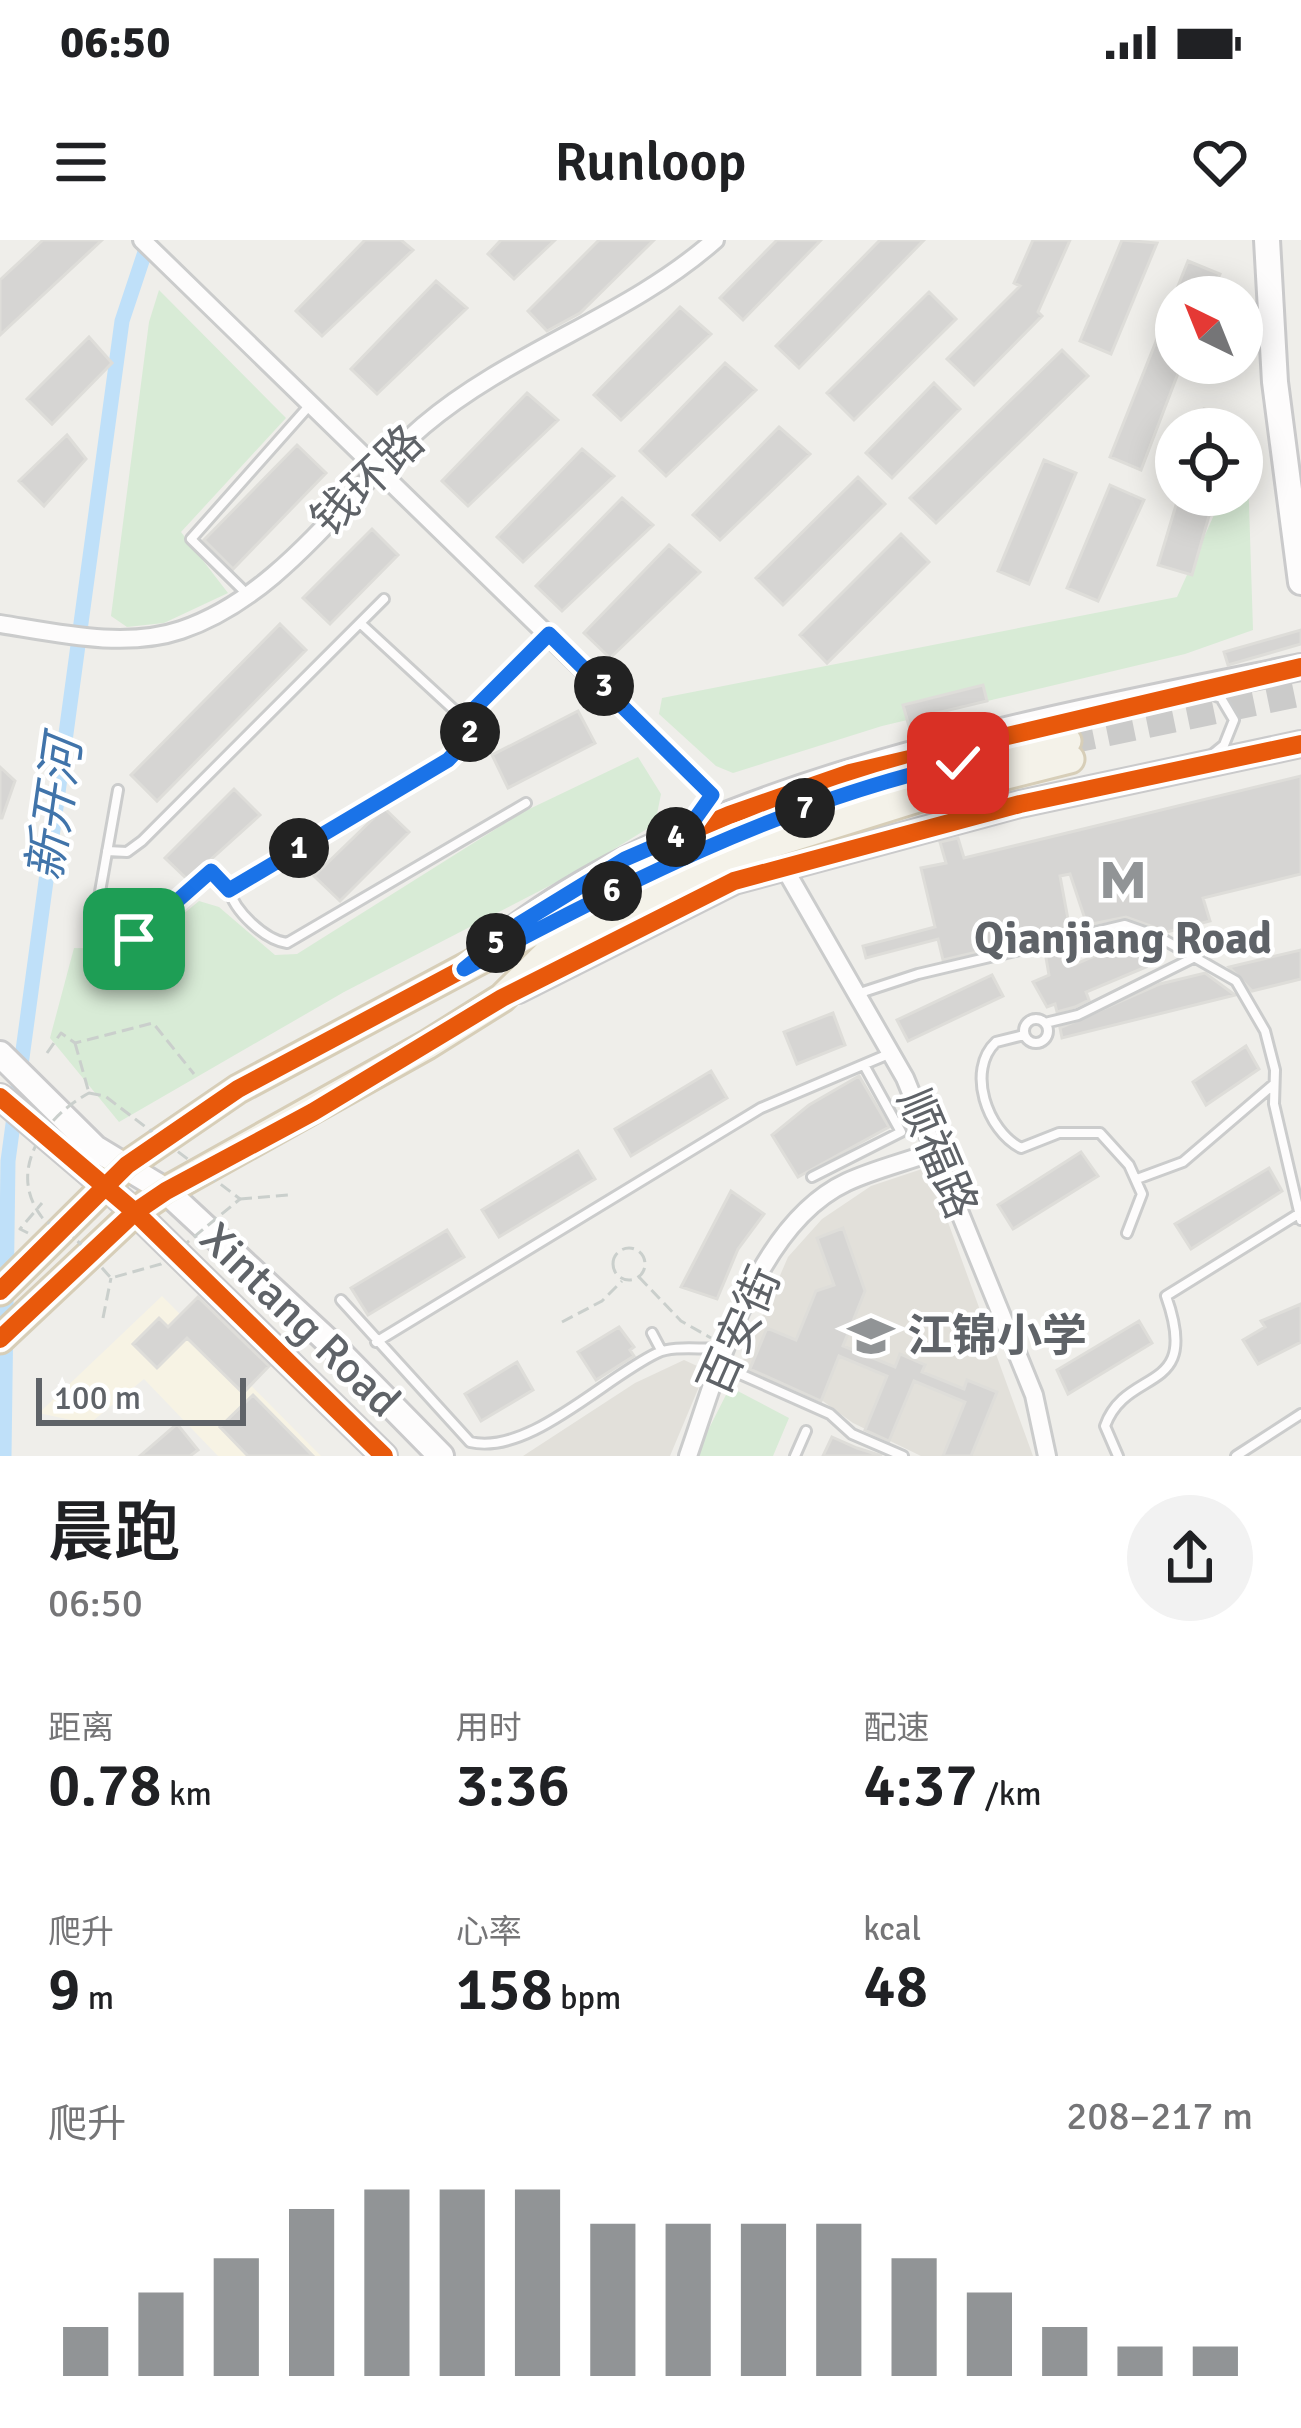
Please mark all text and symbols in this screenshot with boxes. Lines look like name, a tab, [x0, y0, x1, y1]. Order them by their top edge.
text: 06:50	[60, 15, 170, 70]
icon: menu	[48, 129, 114, 195]
text: Runloop	[555, 129, 746, 196]
icon: heart	[1187, 129, 1253, 195]
north arrow	[1155, 276, 1263, 384]
map controls	[1155, 276, 1263, 516]
button: locate	[1155, 408, 1263, 516]
street label: 钱环路	[300, 414, 436, 548]
pin: 3	[574, 656, 634, 716]
text: 3	[595, 665, 613, 706]
pin: 2	[440, 702, 500, 762]
text: 2	[461, 711, 479, 752]
pin	[907, 712, 1009, 814]
water label: 新开河	[16, 726, 95, 884]
icon: check	[925, 730, 991, 796]
pin: 7	[775, 778, 835, 838]
text: 7	[796, 787, 814, 828]
pin: 4	[646, 807, 706, 867]
text: 4	[667, 816, 685, 857]
pin: 1	[269, 818, 329, 878]
text: 1	[290, 827, 308, 868]
metro station icon: Qianjiang Road	[1098, 855, 1148, 905]
pin: 6	[582, 861, 642, 921]
text: 6	[603, 870, 621, 911]
pin	[83, 888, 185, 990]
icon: arrive	[101, 906, 167, 972]
place label: Qianjiang Road	[974, 911, 1272, 966]
pin: 5	[466, 913, 526, 973]
text: 5	[487, 922, 505, 963]
street label: 顺福路	[885, 1081, 989, 1227]
street label: Xintang Road	[189, 1211, 411, 1429]
street label: 百安街	[687, 1258, 793, 1404]
place label: 江锦小学	[907, 1309, 1087, 1364]
school or university icon: 江锦小学	[846, 1311, 896, 1361]
scale bar	[36, 1372, 246, 1425]
text: 100 m	[54, 1378, 141, 1419]
text: 晨跑	[48, 1493, 180, 1574]
button: share	[1127, 1495, 1253, 1621]
text: 06:50	[48, 1579, 143, 1627]
text: 距离	[48, 1708, 114, 1749]
text: 用时	[456, 1708, 522, 1749]
text: 配速	[863, 1708, 929, 1749]
text: 0.78	[48, 1749, 162, 1823]
text: 3:36	[456, 1749, 570, 1823]
text: 4:37	[863, 1749, 977, 1823]
text: km	[162, 1774, 212, 1815]
text: /km	[977, 1774, 1042, 1815]
text: kcal	[863, 1909, 921, 1950]
text: 爬升	[48, 1912, 114, 1953]
text: 心率	[456, 1912, 522, 1953]
text: 48	[863, 1950, 928, 2024]
text: 9	[48, 1953, 80, 2027]
text: 158	[456, 1953, 553, 2027]
text: m	[80, 1978, 114, 2019]
text: bpm	[553, 1978, 621, 2019]
text: 208–217 m	[1066, 2092, 1253, 2140]
text: 爬升	[48, 2100, 126, 2148]

